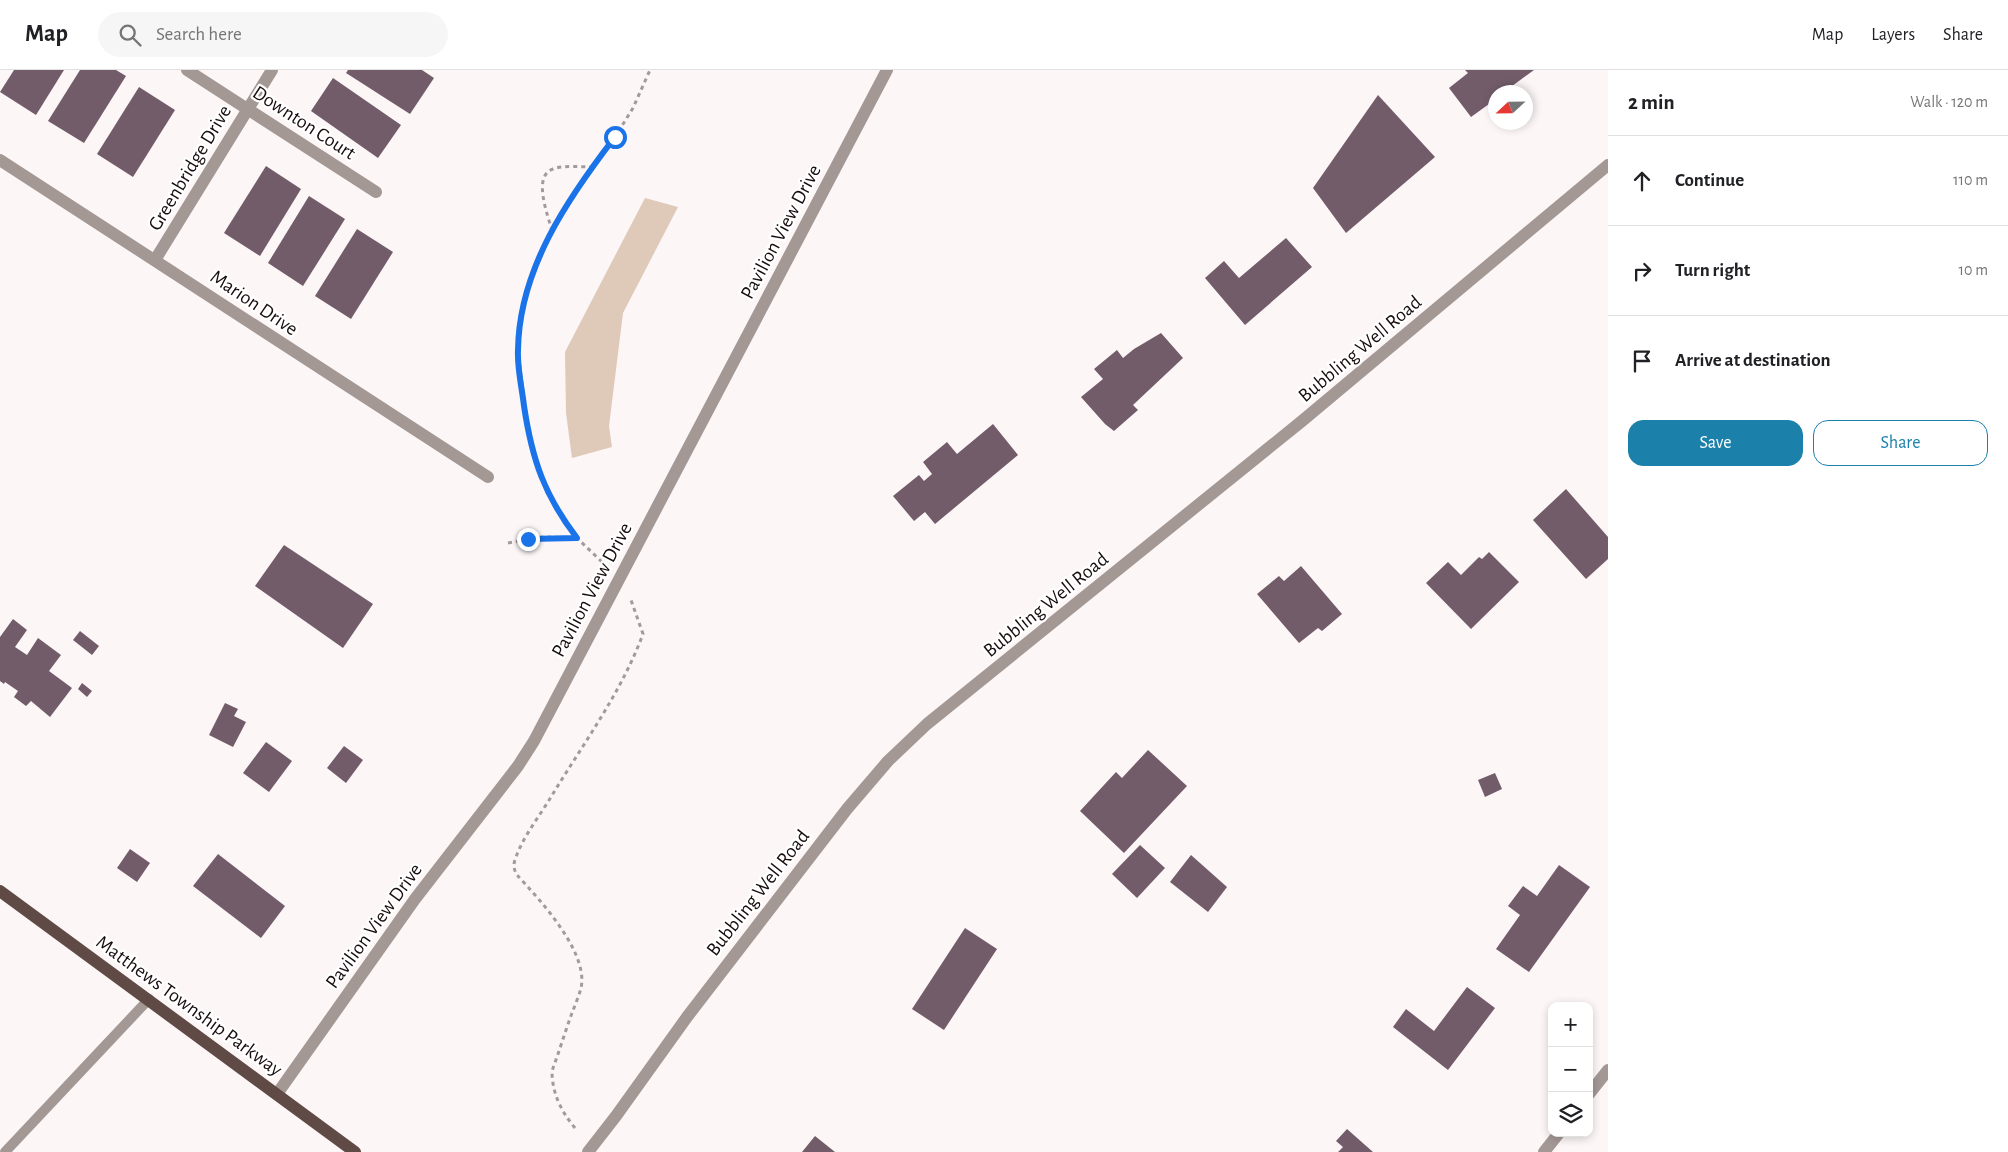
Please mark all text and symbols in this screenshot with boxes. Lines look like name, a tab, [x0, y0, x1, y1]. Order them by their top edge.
search box	[98, 12, 448, 57]
icon: search	[116, 21, 144, 49]
text: Map	[25, 22, 68, 46]
text: Search here	[156, 25, 242, 44]
text: Map	[1812, 26, 1843, 44]
text: Layers	[1871, 26, 1915, 44]
text: Share	[1943, 26, 1983, 44]
street label: Downton Court	[249, 82, 360, 164]
north arrow	[1488, 85, 1533, 130]
text: 2 min	[1628, 92, 1675, 113]
text: Walk · 120 m	[1910, 94, 1988, 110]
street label: Greenbridge Drive	[145, 102, 235, 234]
route start	[604, 126, 627, 149]
street label: Pavilion View Drive	[737, 162, 825, 302]
icon: ahead	[1628, 167, 1656, 195]
text: Continue	[1675, 171, 1744, 190]
text: 110 m	[1953, 172, 1988, 188]
icon: right	[1628, 257, 1656, 285]
text: Turn right	[1675, 261, 1750, 280]
text: 10 m	[1959, 262, 1988, 278]
street label: Marion Drive	[207, 267, 301, 339]
street label: Bubbling Well Road	[1295, 292, 1425, 406]
icon: arrive	[1628, 347, 1656, 375]
text: Arrive at destination	[1675, 351, 1831, 370]
button: Save	[1628, 420, 1803, 466]
button: Share	[1813, 420, 1988, 466]
street label: Pavilion View Drive	[548, 520, 636, 660]
route end	[517, 528, 540, 551]
street label: Bubbling Well Road	[980, 549, 1112, 661]
street label: Bubbling Well Road	[703, 826, 813, 960]
street label: Pavilion View Drive	[322, 860, 426, 992]
street label: Matthews Township Parkway	[92, 932, 286, 1080]
map controls	[1548, 1002, 1593, 1137]
button: +	[1548, 1002, 1593, 1047]
button: −	[1548, 1047, 1593, 1092]
button: layers	[1548, 1092, 1593, 1137]

